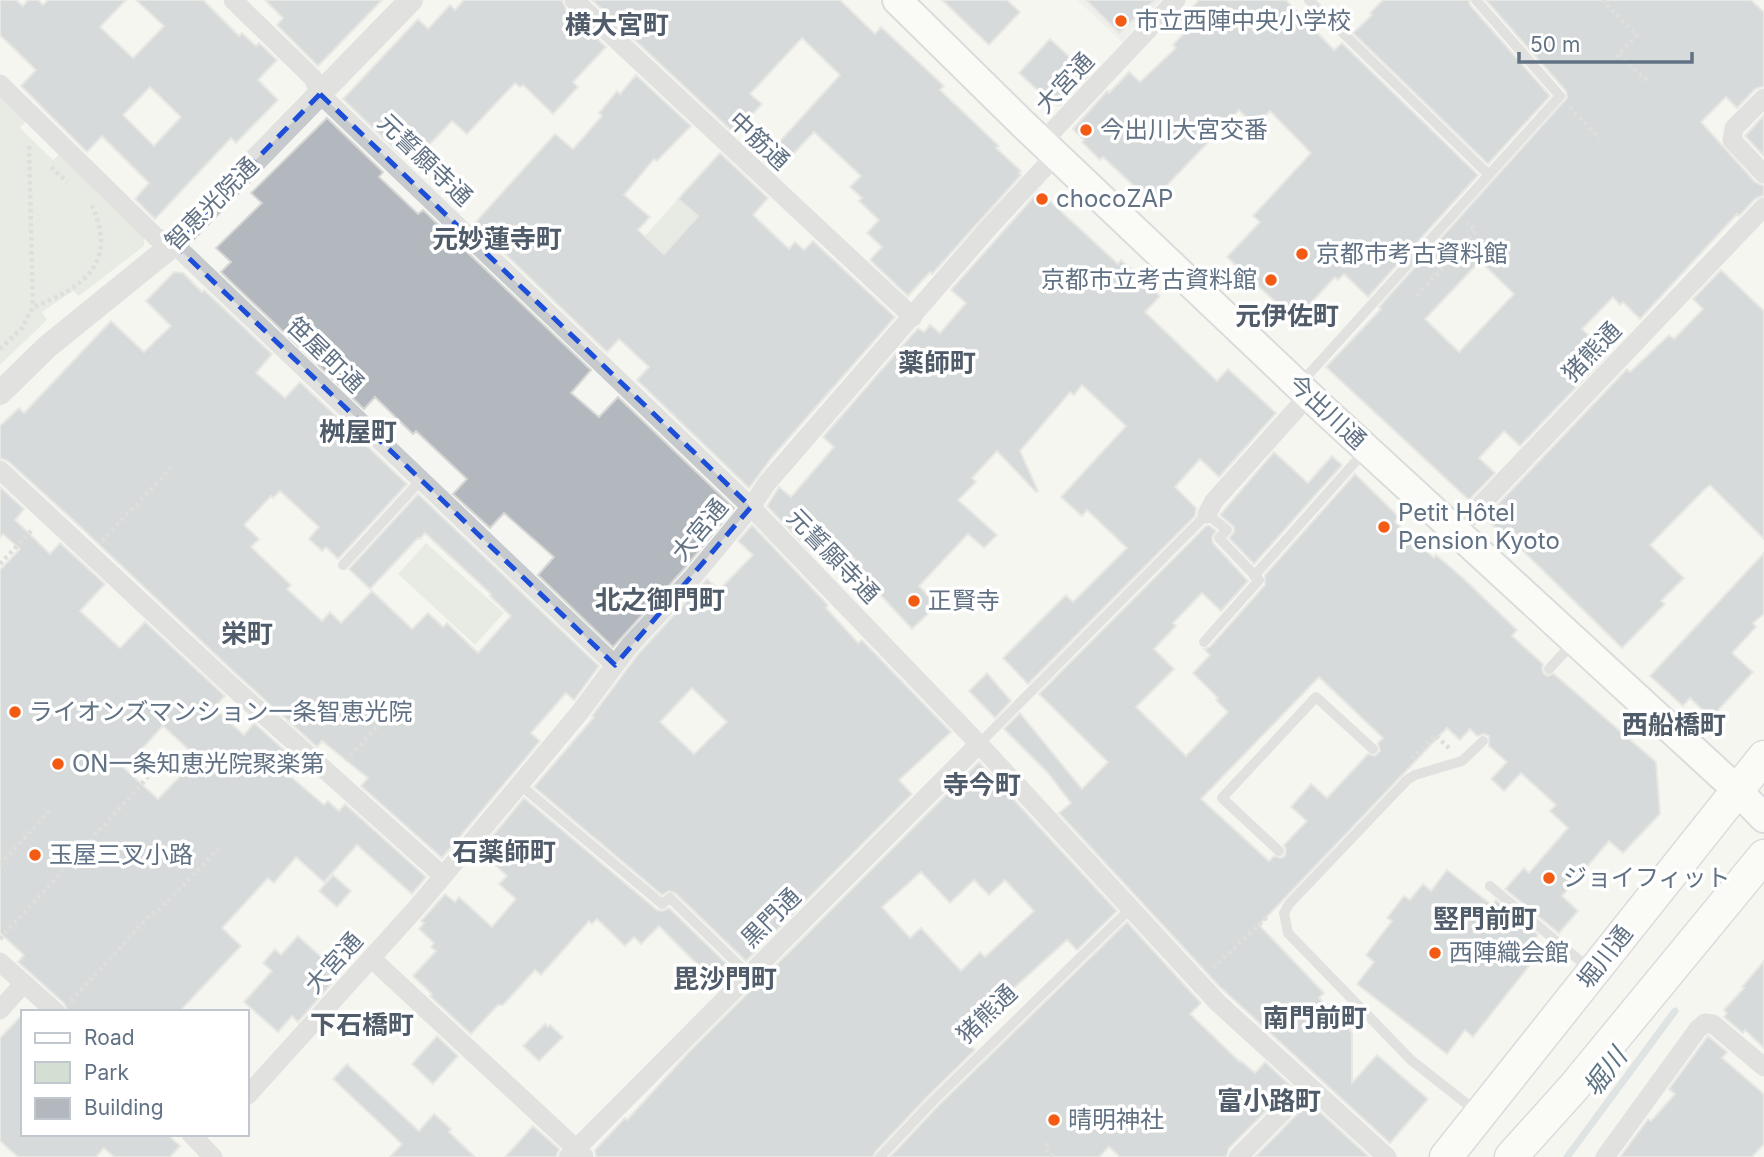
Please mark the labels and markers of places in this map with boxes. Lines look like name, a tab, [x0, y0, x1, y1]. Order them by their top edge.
place label: 市立西陣中央小学校	[1135, 6, 1351, 35]
marker: 市立西陣中央小学校	[1113, 13, 1129, 29]
place label: 今出川大宮交番	[1100, 115, 1268, 144]
marker: 今出川大宮交番	[1078, 122, 1094, 138]
place label: chocoZAP	[1056, 184, 1173, 213]
marker: chocoZAP	[1034, 191, 1050, 207]
place label: 京都市考古資料館	[1316, 239, 1508, 268]
marker: 京都市考古資料館	[1294, 246, 1310, 262]
place label: 京都市立考古資料館	[1041, 265, 1257, 294]
marker: 京都市立考古資料館	[1263, 272, 1279, 288]
place label: Petit Hôtel Pension Kyoto	[1398, 498, 1560, 555]
marker: Petit Hôtel Pension Kyoto	[1376, 519, 1392, 535]
place label: 正賢寺	[928, 586, 1000, 615]
marker: 正賢寺	[906, 593, 922, 609]
place label: ライオンズマンション一条智恵光院	[29, 697, 413, 726]
marker: ライオンズマンション一条智恵光院	[7, 704, 23, 720]
place label: ON一条知恵光院聚楽第	[72, 749, 324, 778]
marker: ON一条知恵光院聚楽第	[50, 756, 66, 772]
place label: 玉屋三叉小路	[49, 840, 193, 869]
marker: 玉屋三叉小路	[27, 847, 43, 863]
place label: ジョイフィット	[1563, 863, 1731, 892]
marker: ジョイフィット	[1541, 870, 1557, 886]
place label: 西陣織会館	[1449, 938, 1569, 967]
marker: 西陣織会館	[1427, 945, 1443, 961]
place label: 晴明神社	[1068, 1105, 1164, 1134]
marker: 晴明神社	[1046, 1112, 1062, 1128]

